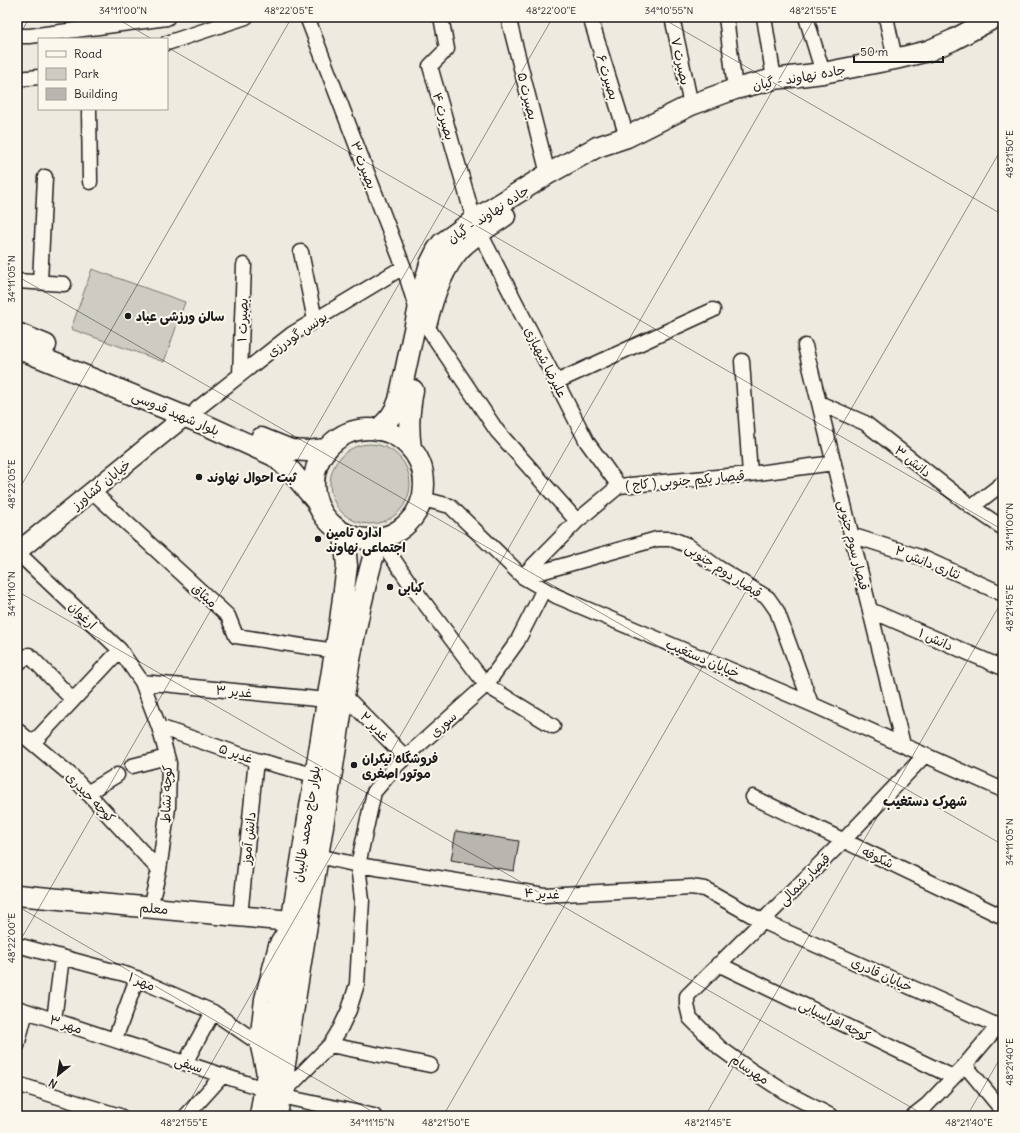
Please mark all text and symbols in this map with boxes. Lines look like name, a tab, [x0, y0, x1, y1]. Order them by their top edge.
text: 34°11'00"N	[99, 4, 147, 17]
text: 48°22'05"E	[264, 4, 314, 17]
text: 48°22'00"E	[526, 4, 576, 17]
text: 34°10'55"N	[644, 4, 694, 17]
text: 48°21'55"E	[789, 4, 837, 17]
street label: بصیرت ۷	[667, 36, 694, 86]
legend	[38, 38, 168, 110]
scale bar	[854, 38, 943, 64]
text: 50 m	[860, 44, 889, 59]
text: Road	[74, 46, 102, 61]
street label: بصیرت ۶	[593, 52, 623, 102]
street label: جاده نهاوند - گیان	[751, 61, 847, 94]
text: Park	[74, 66, 99, 81]
street label: بصیرت ۵	[513, 71, 542, 122]
text: Building	[74, 86, 118, 101]
street label: بصیرت ۴	[429, 90, 458, 142]
text: 48°21'50"E	[1003, 130, 1016, 178]
street label: بصیرت ۳	[347, 139, 380, 191]
street label: جاده نهاوند - گیان	[444, 182, 533, 247]
text: 34°11'05"N	[5, 255, 18, 303]
street label: بصیرت ۱	[233, 298, 252, 342]
place label: سالن ورزشی عباد	[136, 308, 224, 325]
street label: یونس گودرزی	[264, 308, 331, 361]
marker: سالن ورزشی عباد	[123, 311, 133, 321]
street label: علیرضا شهبازی	[520, 324, 571, 401]
street label: بلوار شهید قدوسی	[129, 387, 222, 440]
street label: دانش ۳	[891, 442, 934, 481]
street label: خیابان کشاورز	[68, 455, 134, 514]
text: 48°22'05"E	[5, 459, 18, 509]
street label: قیصار یکم جنوبی ( کاج )	[625, 467, 746, 496]
place label: ثبت احوال نهاوند	[207, 469, 297, 486]
marker: ثبت احوال نهاوند	[194, 472, 204, 482]
street label: قیصار سوم جنوبی	[832, 498, 873, 592]
text: 34°11'00"N	[1003, 503, 1016, 551]
place label: اداره تامین اجتماعی نهاوند	[326, 524, 406, 556]
marker: اداره تامین اجتماعی نهاوند	[313, 534, 323, 544]
street label: قیصار دوم جنوبی	[681, 539, 765, 603]
street label: نثاری دانش ۲	[893, 542, 963, 583]
text: 34°11'10"N	[5, 571, 18, 617]
street label: میثاق	[188, 579, 221, 611]
place label: کبابی	[398, 579, 424, 596]
marker: کبابی	[385, 582, 395, 592]
text: 48°21'45"E	[1003, 584, 1016, 631]
street label: ارغوان	[65, 598, 100, 633]
street label: دانش ۱	[916, 624, 956, 655]
street label: خیابان دستغیب	[663, 635, 742, 682]
street label: غدیر ۳	[215, 681, 253, 702]
street label: غدیر ۲	[356, 708, 393, 745]
street label: سوری	[426, 708, 460, 741]
street label: غدیر ۵	[217, 740, 255, 767]
place label: فروشگاه نیکران موتور اصغری	[362, 750, 438, 782]
marker: فروشگاه نیکران موتور اصغری	[349, 760, 359, 770]
street label: کوچه نشاط	[157, 764, 176, 823]
street label: بلوار حاج محمد طالبیان	[289, 764, 325, 884]
street label: کوچه حیدری	[62, 768, 119, 827]
district label: شهرک دستغیب	[883, 792, 967, 810]
street label: دانش آموز	[237, 811, 260, 866]
text: 34°11'05"N	[1003, 818, 1016, 866]
street label: شکوفه	[859, 843, 896, 872]
street label: قیصار شمالی	[775, 850, 835, 910]
street label: غدیر ۴	[524, 884, 560, 903]
street label: معلم	[139, 899, 169, 920]
text: 48°22'00"E	[5, 913, 18, 963]
street label: خیابان قادری	[849, 953, 915, 996]
street label: مهر ۱	[126, 968, 158, 995]
street label: کوچه افراسیابی	[796, 996, 874, 1046]
street label: مهر ۳	[47, 1011, 84, 1038]
text: 48°21'40"E	[1003, 1038, 1016, 1086]
street label: مهرسام	[726, 1050, 772, 1090]
street label: سیفی	[172, 1052, 205, 1078]
north arrow	[38, 1055, 78, 1095]
text: N	[46, 1076, 60, 1092]
text: 48°21'55"E	[160, 1116, 208, 1129]
text: 34°11'15"N	[350, 1116, 394, 1129]
text: 48°21'50"E	[422, 1116, 470, 1129]
text: 48°21'45"E	[685, 1116, 732, 1129]
text: 48°21'40"E	[945, 1116, 993, 1129]

